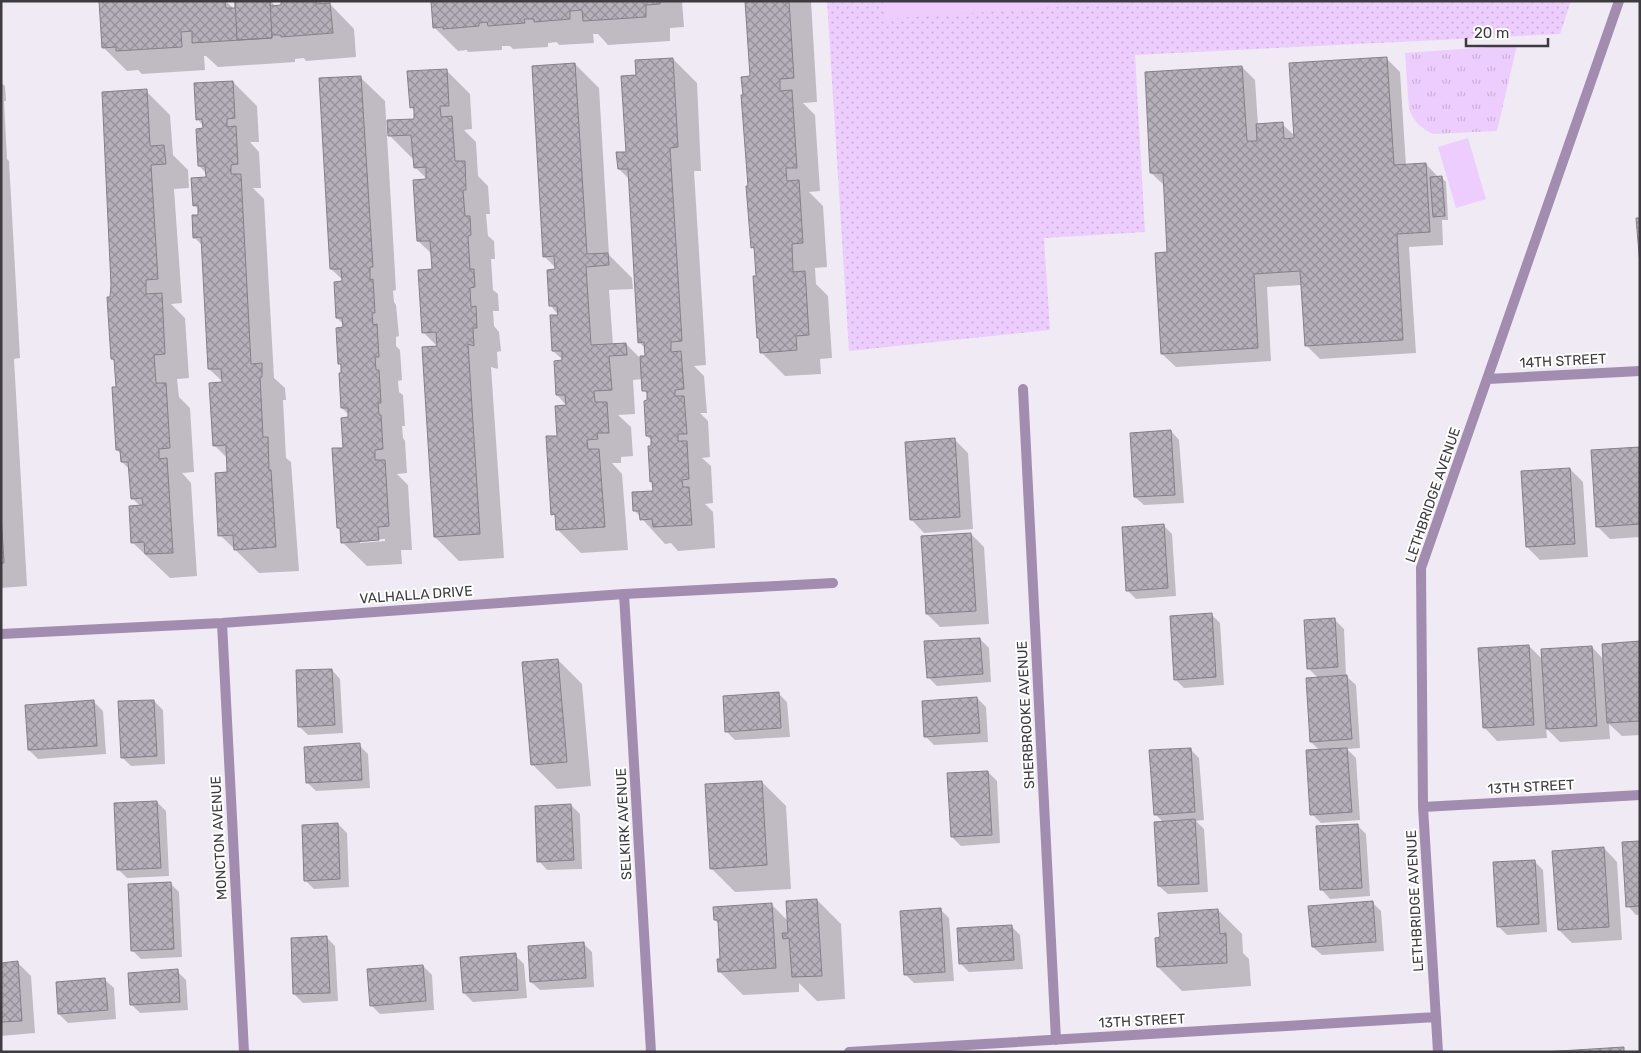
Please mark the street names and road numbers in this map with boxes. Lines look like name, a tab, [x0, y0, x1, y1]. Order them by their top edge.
street label: 14TH STREET	[1519, 350, 1607, 372]
street label: LETHBRIDGE AVENUE	[1402, 425, 1464, 565]
street label: VALHALLA DRIVE	[359, 583, 473, 607]
street label: SHERBROOKE AVENUE	[1014, 641, 1038, 789]
street label: SELKIRK AVENUE	[613, 768, 635, 880]
street label: MONCTON AVENUE	[207, 776, 231, 900]
street label: 13TH STREET	[1487, 776, 1575, 798]
street label: LETHBRIDGE AVENUE	[1403, 830, 1427, 972]
street label: 13TH STREET	[1098, 1010, 1186, 1032]

